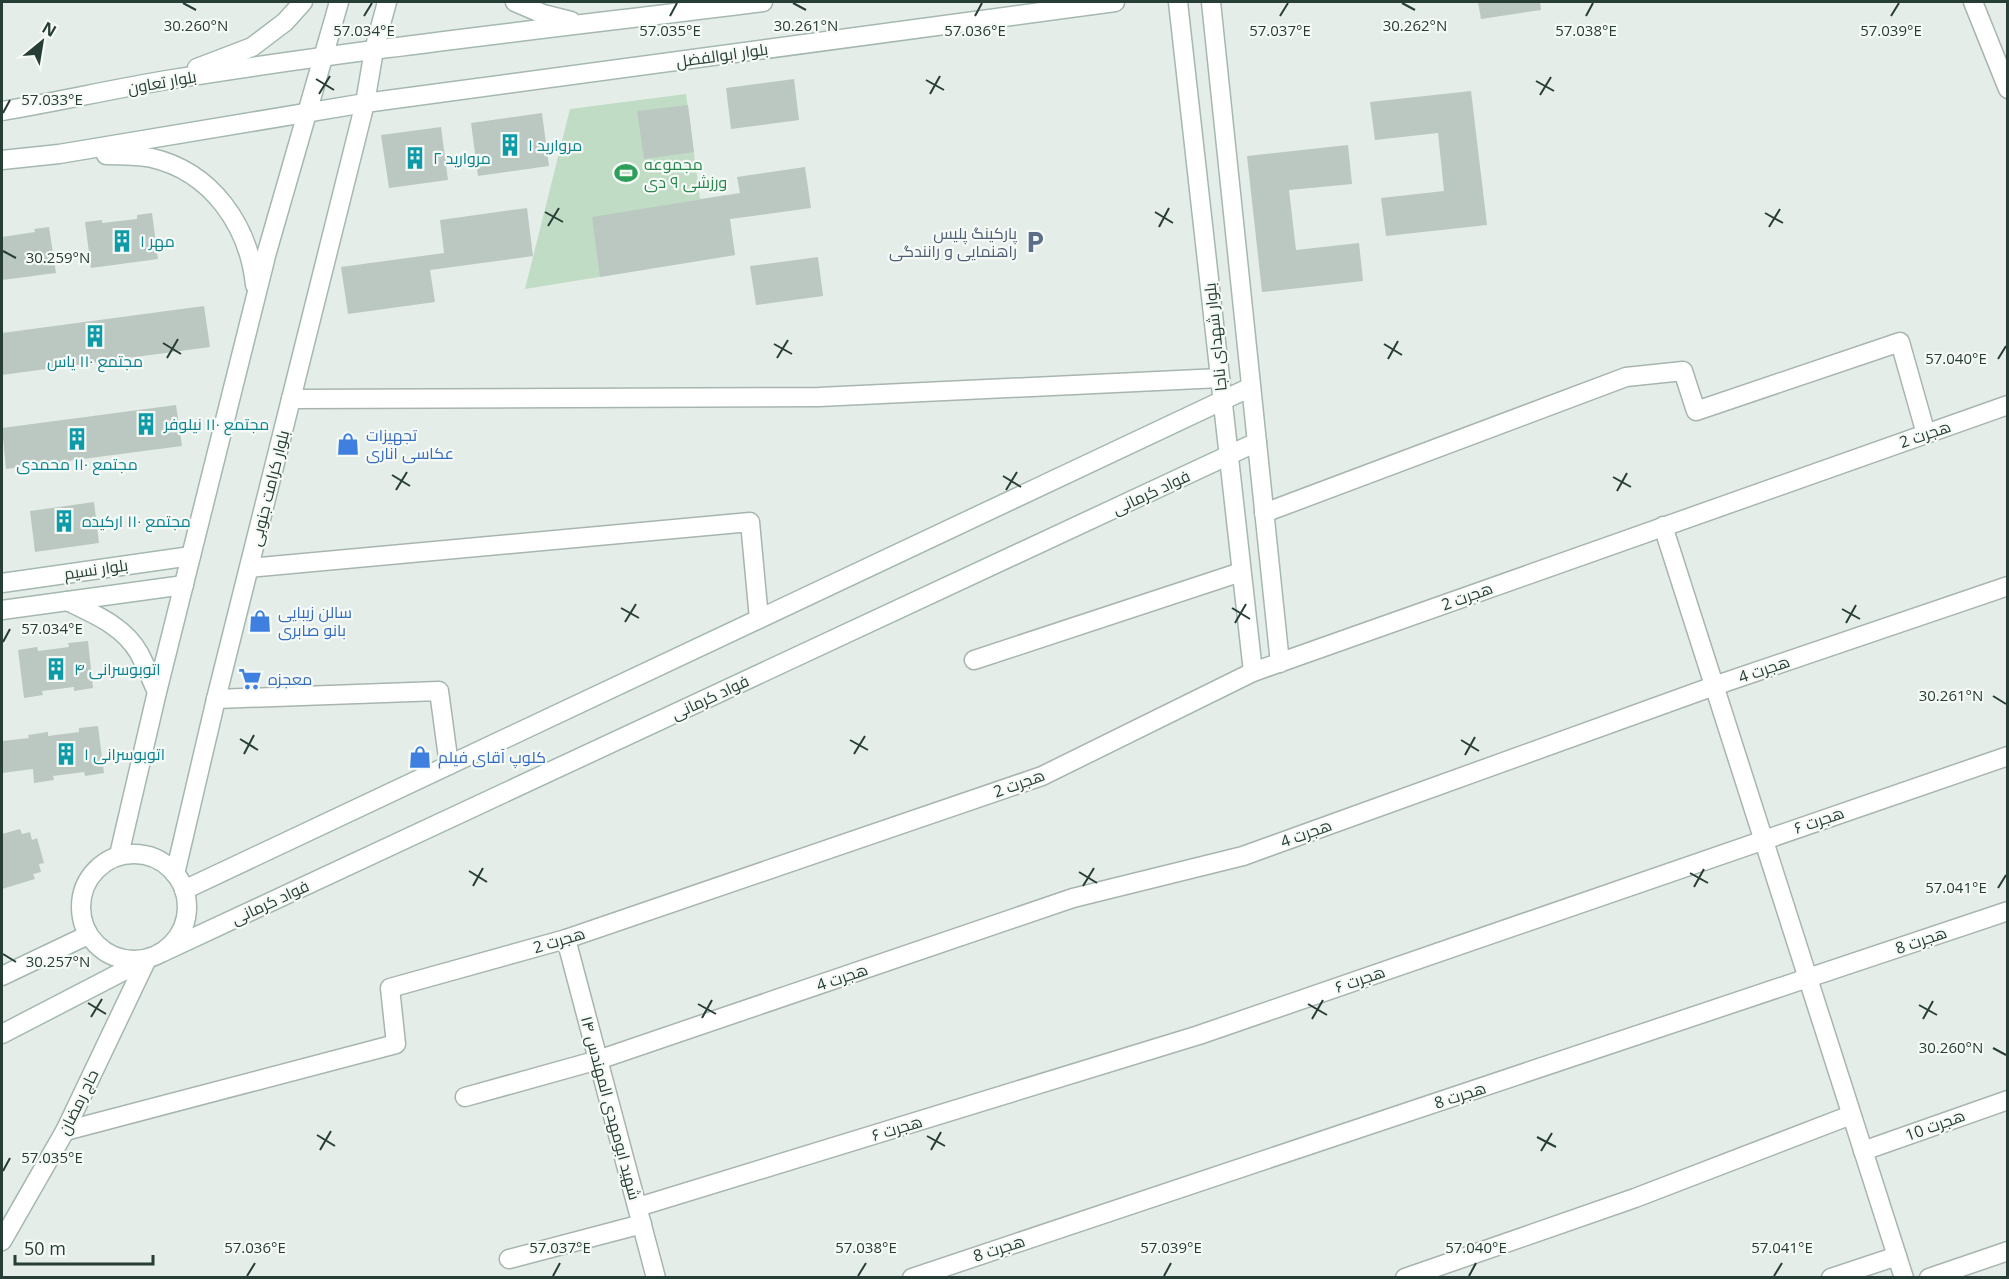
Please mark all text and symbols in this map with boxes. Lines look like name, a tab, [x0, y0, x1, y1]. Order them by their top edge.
north arrow	[12, 12, 72, 72]
text: 30.260°N	[164, 15, 228, 35]
text: 30.261°N	[774, 15, 838, 35]
text: 30.262°N	[1383, 15, 1447, 35]
text: N	[38, 16, 61, 42]
text: 57.034°E	[333, 20, 395, 40]
text: 57.035°E	[639, 20, 701, 40]
text: 57.036°E	[944, 20, 1006, 40]
text: 57.037°E	[1249, 20, 1311, 40]
text: 57.038°E	[1555, 20, 1617, 40]
text: 57.039°E	[1860, 20, 1922, 40]
street label: بلوار ابوالفضل	[675, 38, 769, 72]
street label: بلوار تعاون	[126, 65, 198, 99]
text: 57.033°E	[21, 89, 83, 109]
building icon: مروارید ۱	[497, 132, 523, 158]
place label: مروارید ۱	[528, 134, 582, 156]
building icon: مروارید ۲	[402, 145, 428, 171]
place label: مروارید ۲	[433, 147, 491, 169]
place label: مجموعه ورزشی ۹ دی	[644, 153, 727, 193]
sports icon: مجموعه ورزشی ۹ دی	[613, 160, 639, 186]
place label: پارکینگ پلیس راهنمایی و رانندگی	[889, 222, 1018, 262]
building icon: مهر ۱	[109, 228, 135, 254]
parking icon: پارکینگ پلیس راهنمایی و رانندگی	[1022, 229, 1048, 255]
place label: مهر ۱	[140, 230, 175, 252]
text: 30.259°N	[26, 247, 90, 267]
street label: بلوار شهدای ناجا	[1198, 282, 1232, 392]
building icon: مجتمع ۱۱۰ یاس	[82, 323, 108, 349]
text: 57.040°E	[1925, 348, 1987, 368]
place label: مجتمع ۱۱۰ یاس	[47, 350, 143, 373]
building icon: مجتمع ۱۱۰ نیلوفر	[133, 411, 159, 437]
place label: مجتمع ۱۱۰ نیلوفر	[163, 413, 269, 436]
street label: هجرت 2	[1896, 415, 1954, 453]
place label: تجهیزات عکاسی اناری	[366, 424, 454, 464]
building icon: مجتمع ۱۱۰ محمدی	[64, 426, 90, 452]
street label: بلوار کرامت جنوبی	[244, 428, 294, 548]
shop icon: تجهیزات عکاسی اناری	[335, 431, 361, 457]
place label: مجتمع ۱۱۰ محمدی	[16, 453, 138, 476]
street label: فواد کرمانی	[1109, 464, 1193, 520]
building icon: مجتمع ۱۱۰ ارکیده	[51, 508, 77, 534]
place label: مجتمع ۱۱۰ ارکیده	[82, 510, 191, 533]
street label: بلوار نسیم	[63, 554, 130, 585]
street label: هجرت 2	[1438, 577, 1496, 615]
place label: سالن زیبایی بانو صابری	[278, 601, 352, 641]
shop icon: سالن زیبایی بانو صابری	[247, 608, 273, 634]
text: 57.034°E	[21, 618, 83, 638]
street label: هجرت 4	[1735, 650, 1793, 688]
building icon: اتوبوسرانی ۴	[43, 656, 69, 682]
place label: اتوبوسرانی ۴	[74, 658, 161, 680]
supermarket icon: معجزه	[237, 666, 263, 692]
place label: معجزه	[268, 668, 312, 690]
street label: فواد کرمانی	[668, 669, 752, 725]
text: 30.261°N	[1919, 685, 1983, 705]
building icon: اتوبوسرانی ۱	[53, 741, 79, 767]
place label: اتوبوسرانی ۱	[84, 743, 165, 765]
shop icon: کلوپ آقای فیلم	[407, 744, 433, 770]
place label: کلوپ آقای فیلم	[438, 746, 546, 769]
street label: هجرت 2	[990, 764, 1048, 802]
street label: هجرت ۶	[1791, 801, 1847, 839]
street label: هجرت 4	[1277, 814, 1335, 852]
street label: فواد کرمانی	[228, 874, 312, 930]
text: 57.041°E	[1925, 877, 1987, 897]
street label: هجرت 8	[1892, 921, 1950, 959]
street label: هجرت 2	[530, 922, 588, 958]
text: 30.257°N	[26, 951, 90, 971]
street label: هجرت 4	[813, 958, 871, 996]
street label: هجرت ۶	[1332, 960, 1388, 998]
street label: شهید ابومهدی المهندس ۱۴	[576, 1014, 646, 1202]
text: 30.260°N	[1919, 1037, 1983, 1057]
street label: حاج رمضان	[53, 1065, 104, 1139]
street label: هجرت 8	[1431, 1076, 1489, 1114]
street label: هجرت 10	[1902, 1104, 1968, 1146]
street label: هجرت ۶	[869, 1110, 925, 1146]
text: 57.035°E	[21, 1147, 83, 1167]
scale bar	[15, 1228, 153, 1266]
street label: هجرت 8	[970, 1229, 1028, 1267]
text: 50 m	[24, 1236, 66, 1260]
text: 57.036°E	[224, 1237, 286, 1257]
text: 57.037°E	[529, 1237, 591, 1257]
text: 57.038°E	[835, 1237, 897, 1257]
text: 57.039°E	[1140, 1237, 1202, 1257]
text: 57.040°E	[1445, 1237, 1507, 1257]
text: 57.041°E	[1751, 1237, 1813, 1257]

